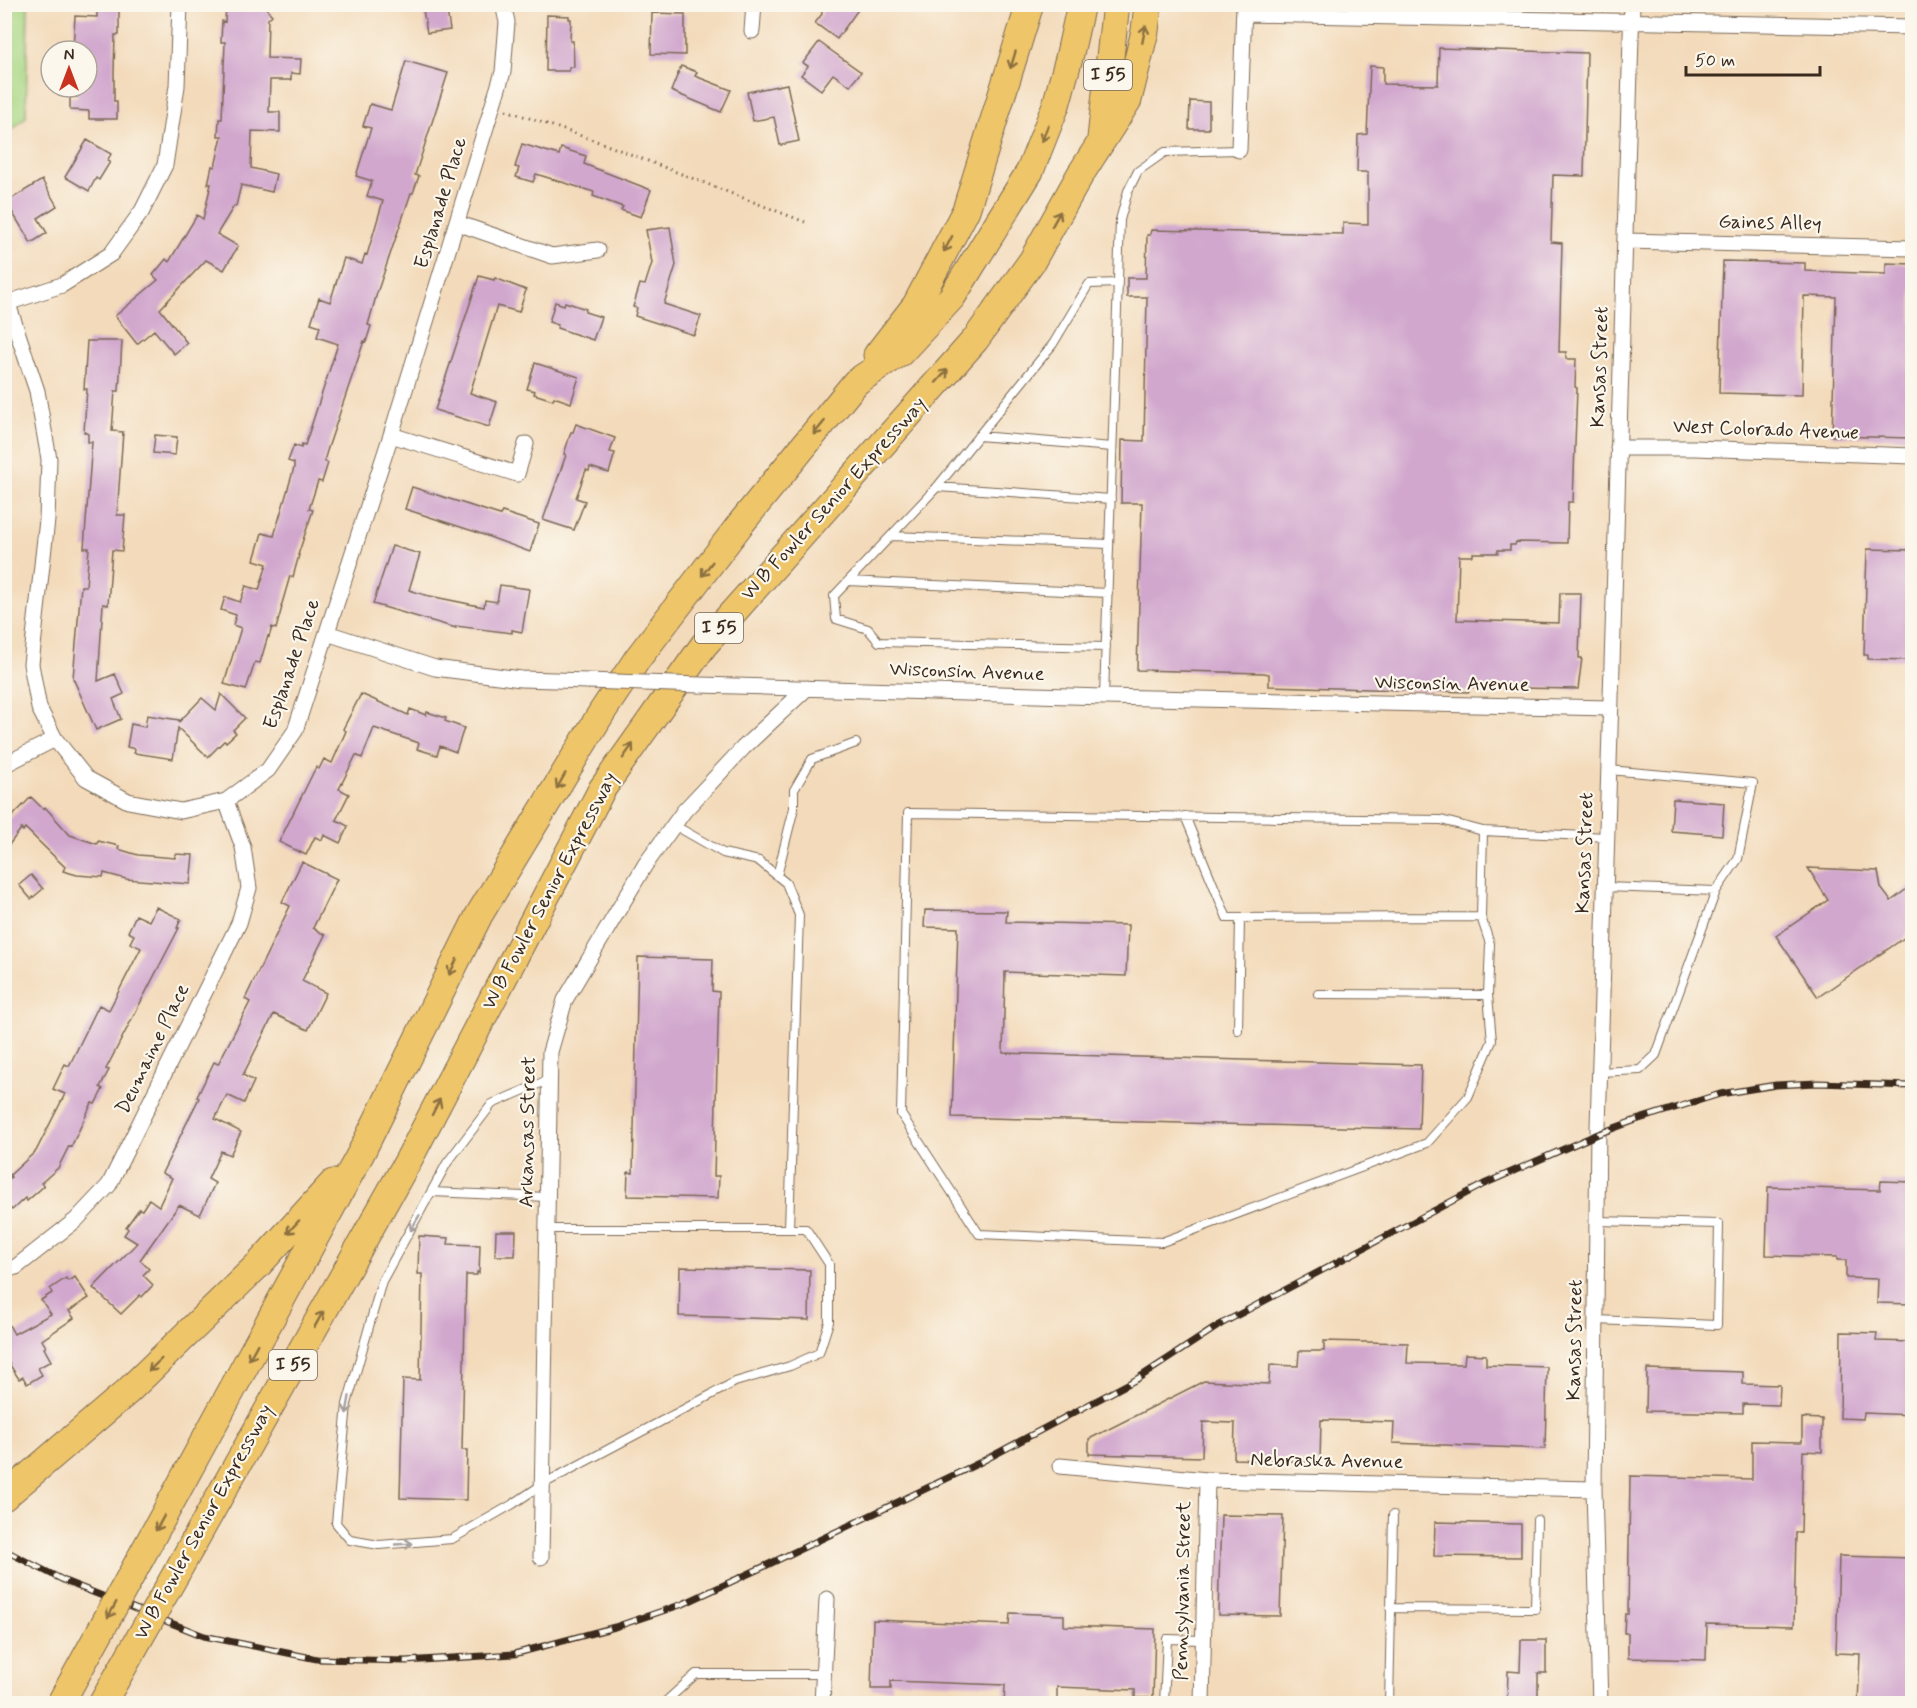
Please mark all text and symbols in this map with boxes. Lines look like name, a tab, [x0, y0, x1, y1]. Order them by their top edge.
one-way arrow	[1139, 24, 1150, 44]
north arrow	[39, 39, 99, 99]
scale bar	[1686, 39, 1820, 77]
text: N	[64, 45, 74, 66]
text: 50 m	[1695, 49, 1735, 73]
one-way arrow	[1006, 50, 1017, 69]
road number: I 55	[1084, 60, 1132, 90]
one-way arrow	[1038, 124, 1049, 142]
street label: Esplanade Place	[408, 134, 474, 272]
street label: Gaines Alley	[1718, 209, 1822, 237]
one-way arrow	[1051, 210, 1062, 228]
one-way arrow	[942, 235, 954, 252]
street label: Kansas Street	[1584, 306, 1616, 428]
one-way arrow	[935, 369, 949, 384]
street label: W B Fowler Senior Expressway	[735, 391, 933, 607]
street label: West Colorado Avenue	[1672, 413, 1860, 447]
one-way arrow	[812, 419, 825, 435]
one-way arrow	[700, 560, 713, 576]
street label: Esplanade Place	[257, 595, 327, 733]
road number: I 55	[695, 613, 743, 643]
street label: Wisconsin Avenue	[889, 656, 1045, 688]
street label: Wisconsin Avenue	[1374, 669, 1530, 699]
one-way arrow	[622, 743, 634, 759]
street label: W B Fowler Senior Expressway	[476, 768, 624, 1014]
one-way arrow	[555, 772, 567, 789]
street label: Kansas Street	[1569, 792, 1601, 914]
one-way arrow	[447, 958, 459, 976]
street label: Deumaine Place	[110, 979, 196, 1119]
street label: Arkansas Street	[513, 1056, 543, 1208]
one-way arrow	[431, 1098, 442, 1116]
one-way arrow	[408, 1214, 420, 1231]
one-way arrow	[286, 1219, 300, 1234]
street label: Kansas Street	[1560, 1279, 1590, 1401]
one-way arrow	[313, 1311, 325, 1328]
one-way arrow	[247, 1342, 258, 1360]
road number: I 55	[269, 1350, 317, 1380]
one-way arrow	[148, 1357, 163, 1372]
one-way arrow	[342, 1395, 353, 1414]
street label: W B Fowler Senior Expressway	[128, 1399, 280, 1645]
street label: Nebraska Avenue	[1250, 1446, 1404, 1476]
street label: Pennsylvania Street	[1168, 1501, 1198, 1681]
one-way arrow	[154, 1514, 166, 1531]
one-way arrow	[393, 1538, 413, 1549]
one-way arrow	[106, 1601, 118, 1618]

